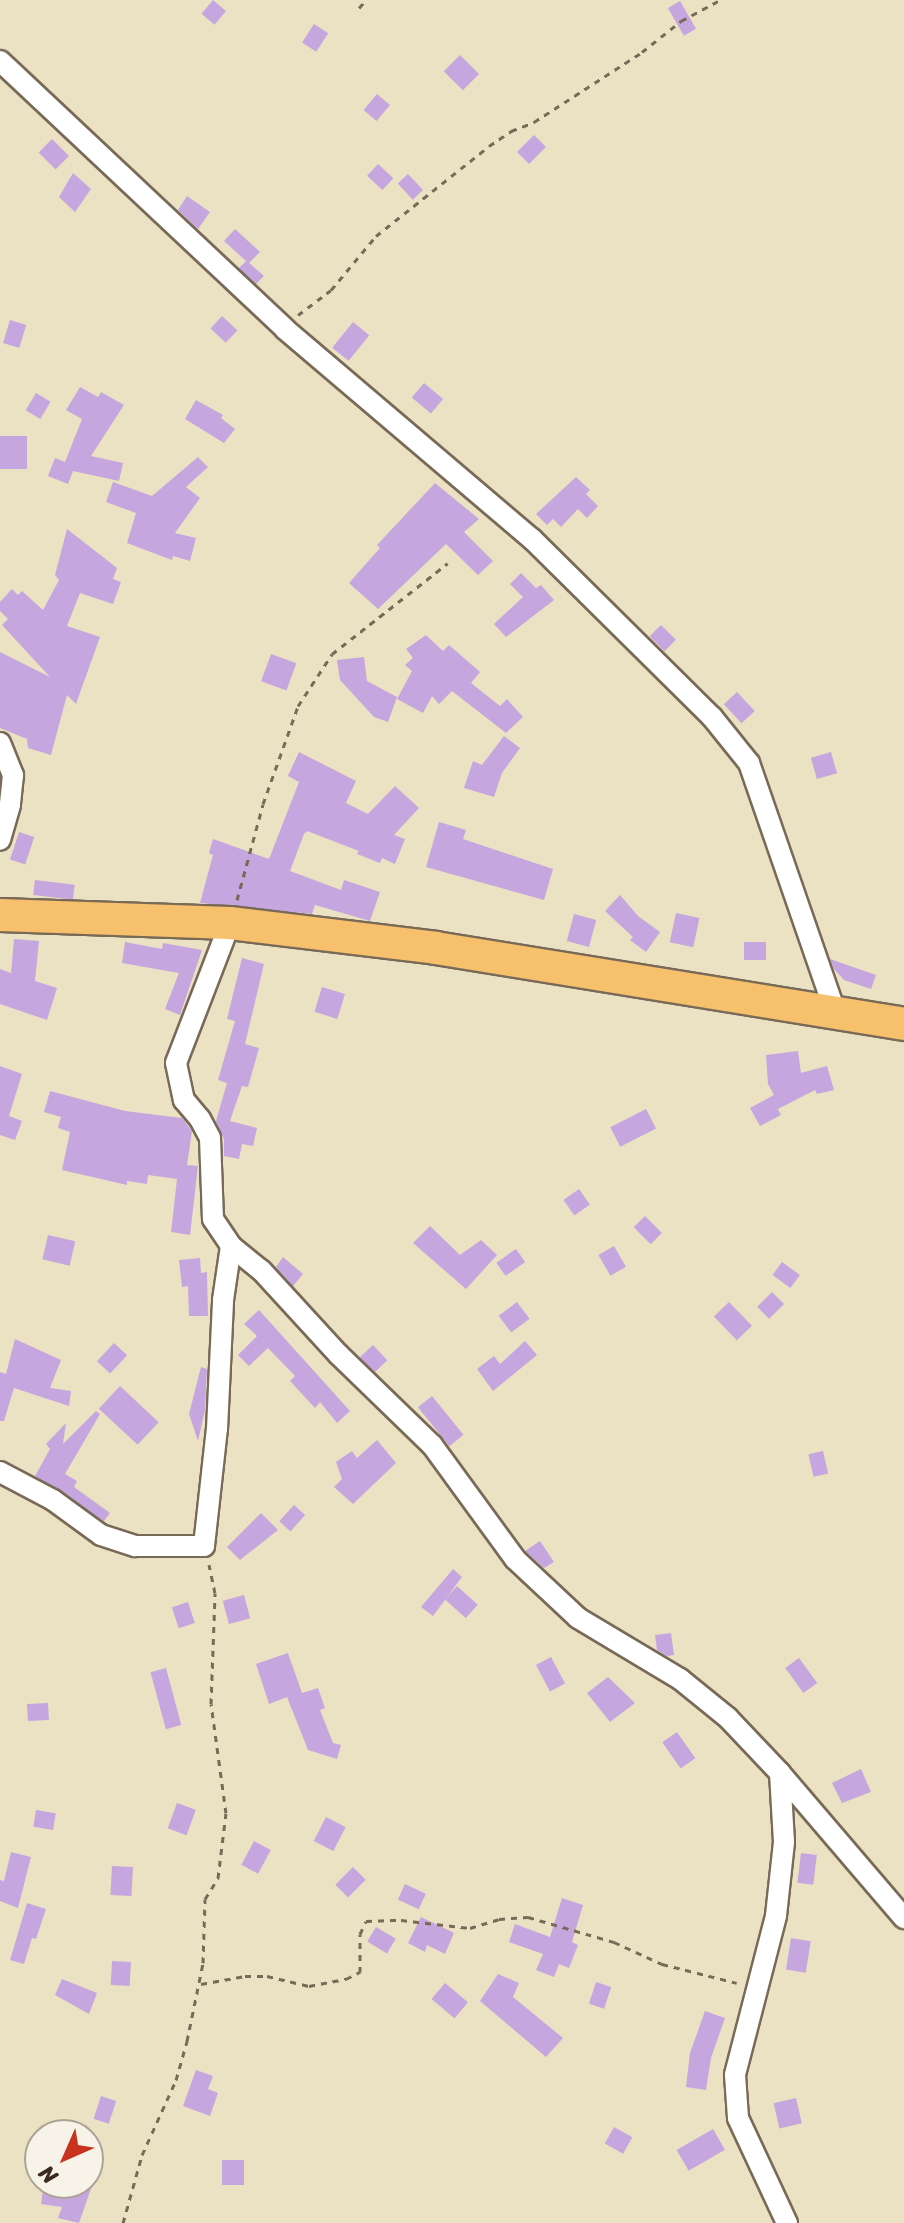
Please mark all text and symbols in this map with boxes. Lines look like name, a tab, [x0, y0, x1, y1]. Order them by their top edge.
north arrow	[24, 2119, 104, 2199]
text: N	[29, 2156, 67, 2194]

